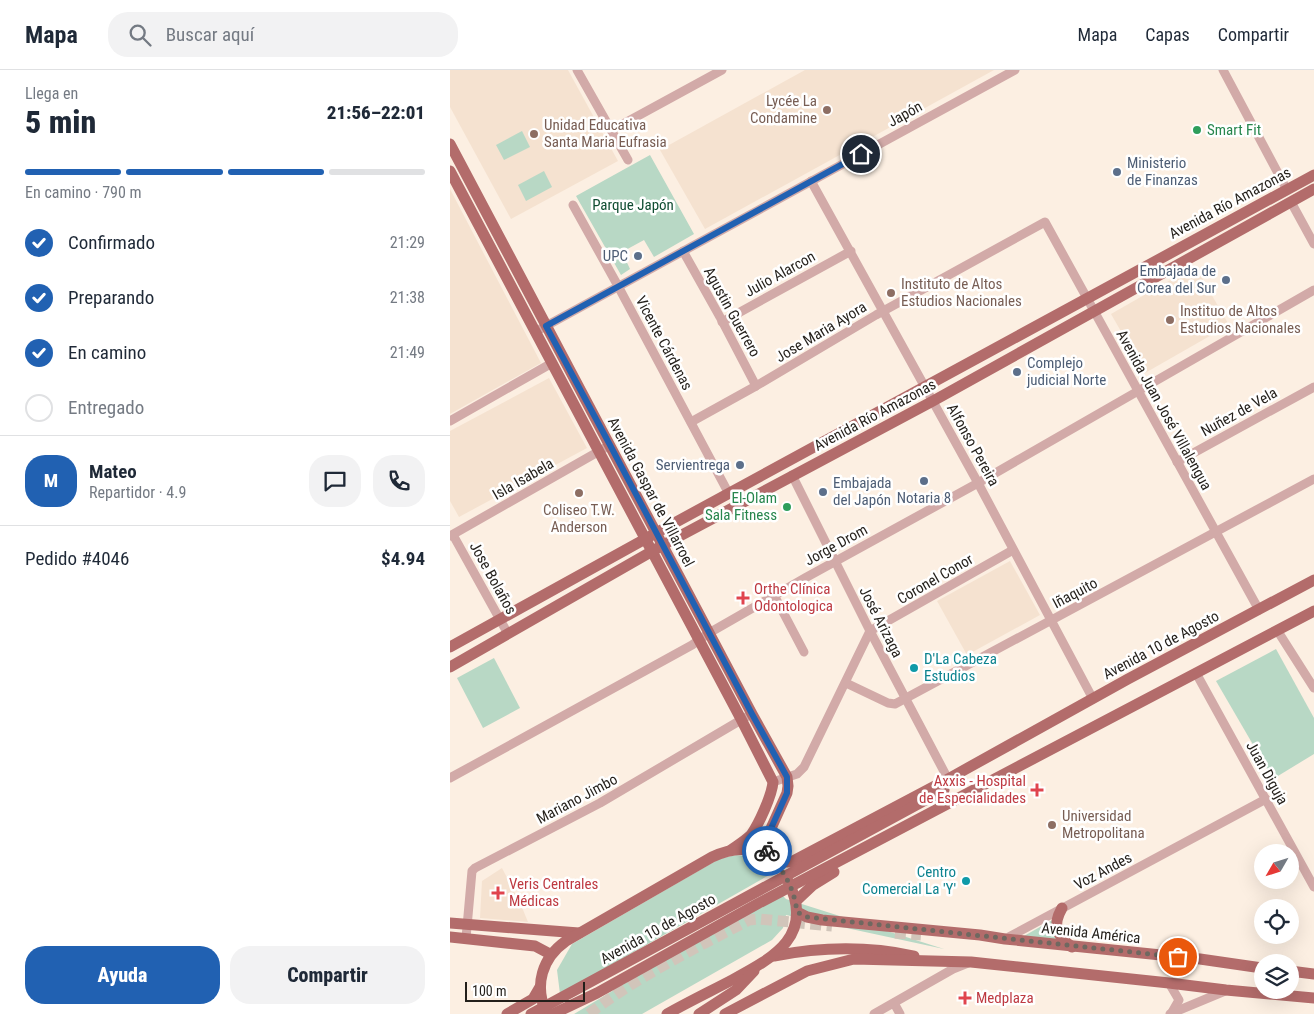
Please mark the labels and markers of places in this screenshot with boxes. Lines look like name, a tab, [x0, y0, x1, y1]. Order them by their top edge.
place label: Lycée La Condamine	[750, 92, 817, 127]
marker: Lycée La Condamine	[821, 104, 833, 116]
place label: Unidad Educativa Santa Maria Eufrasia	[544, 116, 667, 151]
place label: Smart Fit	[1207, 121, 1261, 139]
marker: Smart Fit	[1191, 124, 1203, 136]
marker: Unidad Educativa Santa Maria Eufrasia	[528, 128, 540, 140]
pin	[840, 133, 882, 175]
place label: Ministerio de Finanzas	[1127, 154, 1198, 189]
marker: Ministerio de Finanzas	[1111, 166, 1123, 178]
place label: UPC	[603, 247, 628, 265]
marker: UPC	[632, 250, 644, 262]
place label: Embajada de Corea del Sur	[1137, 262, 1216, 297]
marker: Embajada de Corea del Sur	[1220, 274, 1232, 286]
place label: Instituto de Altos Estudios Nacionales	[901, 275, 1022, 310]
marker: Instituto de Altos Estudios Nacionales	[885, 287, 897, 299]
place label: Instituo de Altos Estudios Nacionales	[1180, 302, 1301, 337]
marker: Instituo de Altos Estudios Nacionales	[1164, 314, 1176, 326]
place label: Complejo judicial Norte	[1026, 354, 1106, 389]
marker: Complejo judicial Norte	[1011, 366, 1023, 378]
place label: Servientrega	[656, 456, 730, 474]
marker: Servientrega	[734, 459, 746, 471]
place label: Embajada del Japón	[833, 474, 892, 509]
marker: Notaria 8	[918, 475, 930, 487]
marker: Embajada del Japón	[817, 486, 829, 498]
marker: Coliseo T.W. Anderson	[573, 487, 585, 499]
place label: El-Olam Sala Fitness	[705, 489, 777, 524]
place label: Notaria 8	[897, 489, 951, 507]
place label: Coliseo T.W. Anderson	[543, 501, 615, 536]
marker: El-Olam Sala Fitness	[781, 501, 793, 513]
place label: Orthe Clínica Odontologica	[754, 580, 833, 615]
marker: Orthe Clínica Odontologica	[736, 591, 750, 605]
place label: D'La Cabeza Estudios	[924, 650, 997, 685]
marker: D'La Cabeza Estudios	[908, 662, 920, 674]
place label: Axxis - Hospital de Especialidades	[919, 772, 1026, 807]
marker: Axxis - Hospital de Especialidades	[1030, 783, 1044, 797]
place label: Universidad Metropolitana	[1062, 807, 1145, 842]
marker: Universidad Metropolitana	[1046, 819, 1058, 831]
place label: Centro Comercial La 'Y'	[862, 863, 956, 898]
place label: Veris Centrales Médicas	[509, 875, 599, 910]
marker: Centro Comercial La 'Y'	[960, 875, 972, 887]
marker: Veris Centrales Médicas	[491, 886, 505, 900]
pin	[1157, 936, 1199, 978]
place label: Medplaza	[976, 989, 1034, 1007]
marker: Medplaza	[958, 991, 972, 1005]

